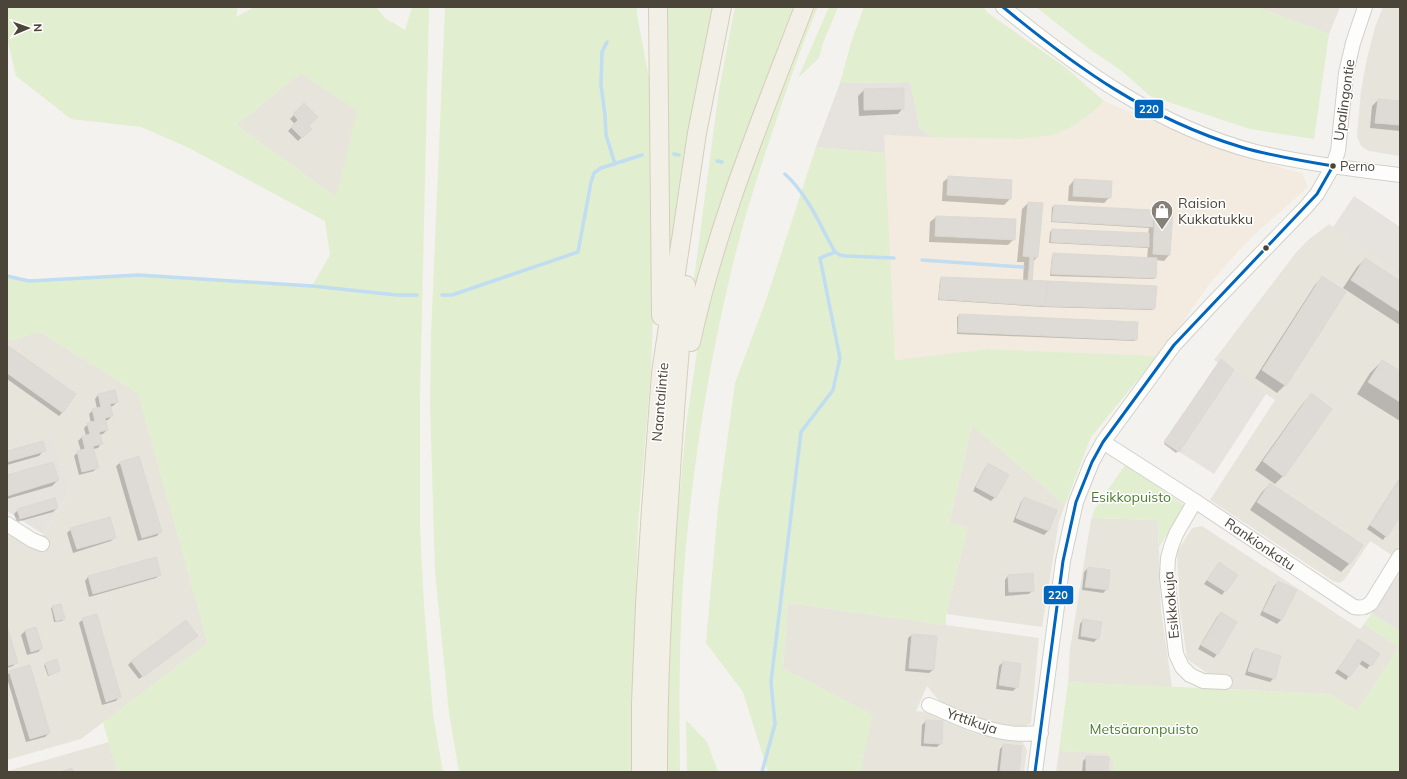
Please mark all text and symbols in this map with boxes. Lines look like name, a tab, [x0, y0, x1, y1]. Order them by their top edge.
north arrow	[8, 8, 48, 48]
text: N	[31, 23, 45, 32]
street label: Upalingontie	[1329, 58, 1359, 142]
line badge: 220	[1134, 99, 1164, 119]
text: 220	[1139, 102, 1159, 116]
place label: Perno	[1340, 158, 1375, 174]
marker: Perno	[1328, 161, 1338, 171]
place label: Raision Kukkatukku	[1178, 194, 1253, 228]
shop icon: Raision Kukkatukku	[1149, 198, 1175, 231]
unlabelled marker	[1261, 243, 1271, 253]
street label: Naantalintie	[648, 362, 672, 442]
park label: Esikkopuisto	[1091, 488, 1171, 506]
street label: Rankionkatu	[1221, 514, 1299, 574]
street label: Esikkokuja	[1159, 571, 1183, 639]
line badge: 220	[1043, 585, 1074, 605]
text: 220	[1048, 588, 1068, 602]
street label: Yrttikuja	[943, 704, 1000, 738]
park label: Metsäaronpuisto	[1090, 720, 1198, 738]

